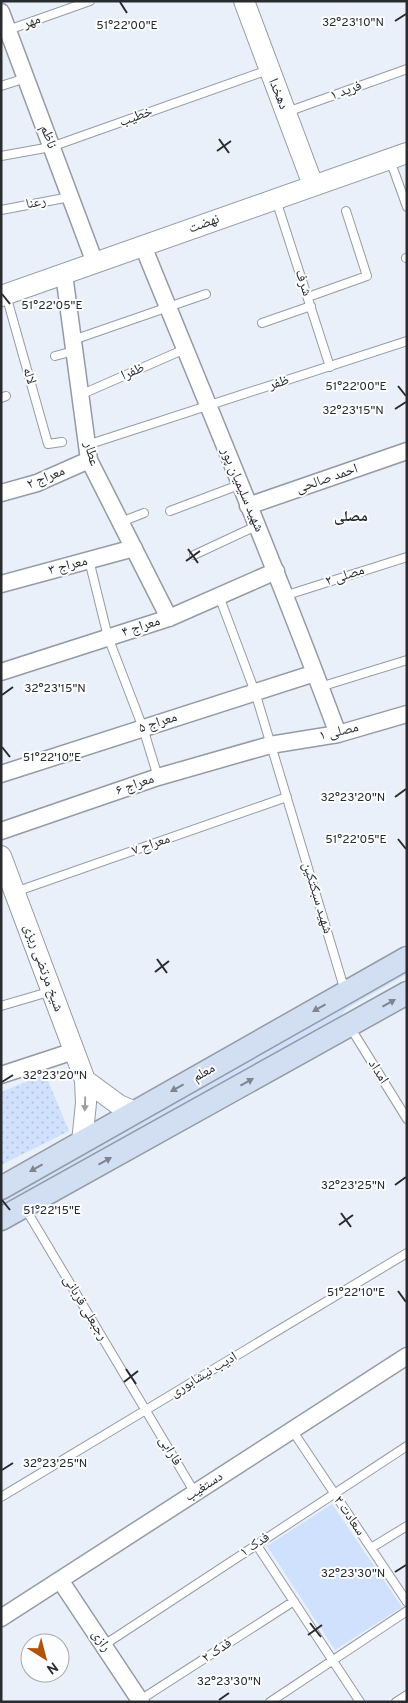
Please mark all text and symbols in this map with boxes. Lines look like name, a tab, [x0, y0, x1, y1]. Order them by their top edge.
street label: مهر	[20, 11, 43, 33]
text: 32°23'10"N	[322, 15, 384, 31]
text: 51°22'00"E	[96, 18, 158, 34]
street label: دهخدا	[264, 76, 292, 112]
street label: فرید ۱	[328, 77, 364, 105]
street label: خطیب	[117, 103, 155, 131]
street label: ناظم	[36, 123, 60, 151]
street label: رعنا	[25, 193, 47, 213]
street label: نهضت	[186, 211, 222, 237]
street label: شرف	[291, 268, 315, 298]
text: 51°22'05"E	[21, 298, 83, 314]
street label: ظفرا	[119, 359, 147, 385]
street label: لاله	[19, 366, 39, 386]
street label: ظفر	[266, 372, 291, 394]
text: 51°22'00"E	[325, 379, 387, 395]
text: 32°23'15"N	[322, 403, 384, 419]
street label: عطار	[79, 439, 102, 468]
street label: شهید سلیمیان پور	[216, 444, 267, 535]
street label: احمد صالحی	[294, 460, 360, 498]
street label: معراج ۲	[24, 463, 68, 493]
district label: مصلی	[334, 508, 368, 527]
street label: معراج ۳	[47, 553, 89, 579]
street label: مصلی ۲	[323, 562, 367, 590]
street label: معراج ۴	[120, 613, 162, 641]
text: 32°23'15"N	[24, 681, 86, 697]
street label: معراج ۵	[137, 709, 179, 737]
street label: مصلی ۱	[318, 719, 360, 745]
text: 51°22'10"E	[23, 750, 81, 766]
street label: معراج ۶	[113, 771, 157, 799]
text: 32°23'20"N	[321, 790, 385, 806]
street label: معراح ۷	[129, 831, 173, 859]
text: 51°22'05"E	[325, 832, 387, 848]
street label: شهید سبکتکین	[298, 860, 336, 936]
street label: شیخ مرتضی ریزی	[19, 922, 67, 1014]
one-way arrow	[382, 998, 395, 1007]
one-way arrow	[312, 1004, 325, 1013]
street label: امداد	[364, 1057, 392, 1087]
street label: معلم	[190, 1060, 218, 1086]
text: 32°23'20"N	[23, 1068, 87, 1084]
one-way arrow	[239, 1078, 254, 1086]
one-way arrow	[170, 1084, 185, 1092]
one-way arrow	[81, 1096, 89, 1112]
one-way arrow	[98, 1157, 112, 1166]
one-way arrow	[28, 1164, 43, 1172]
text: 32°23'25"N	[321, 1178, 385, 1194]
text: 51°22'15"E	[23, 1203, 81, 1219]
street label: رجبعلی قربانی	[59, 1272, 111, 1344]
text: 51°22'10"E	[327, 1285, 385, 1301]
street label: ادیب نیشابوری	[168, 1348, 240, 1402]
street label: فارابی	[155, 1433, 185, 1469]
text: 32°23'25"N	[23, 1456, 87, 1472]
street label: دستغیب	[182, 1468, 227, 1506]
street label: سعادت ۲	[329, 1493, 369, 1539]
street label: فدک ۱	[237, 1529, 273, 1561]
text: 32°23'30"N	[321, 1566, 385, 1582]
street label: رازی	[88, 1627, 114, 1655]
north arrow	[20, 1633, 70, 1683]
street label: فدک ۲	[199, 1635, 235, 1667]
text: N	[43, 1657, 61, 1677]
text: 32°23'30"N	[197, 1674, 261, 1690]

